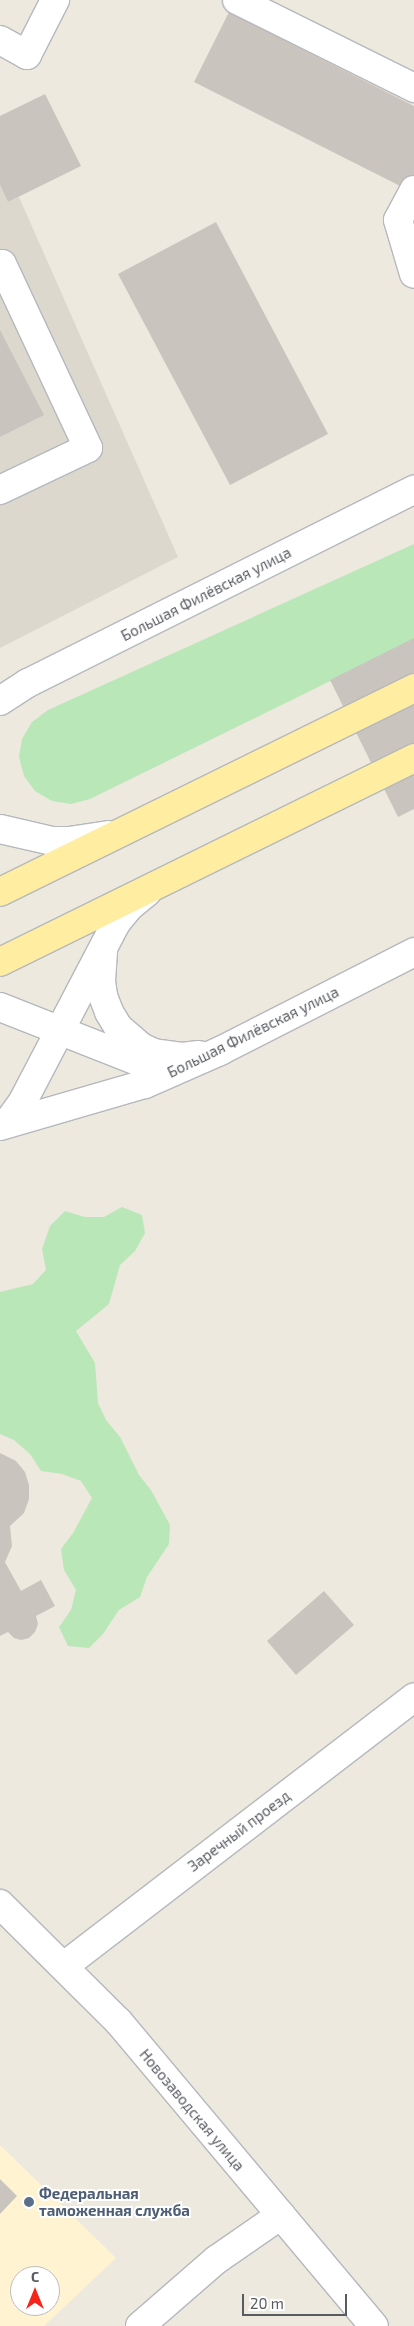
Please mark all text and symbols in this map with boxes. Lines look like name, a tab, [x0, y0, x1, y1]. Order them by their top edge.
street label: Большая Филёвская улица	[118, 543, 294, 645]
street label: Большая Филёвская улица	[164, 983, 342, 1081]
street label: Заречный проезд	[184, 1787, 294, 1875]
street label: Новозаводская улица	[136, 2045, 248, 2175]
place label: Федеральная таможенная служба	[39, 2184, 190, 2219]
marker: Федеральная таможенная служба	[23, 2196, 35, 2208]
north arrow	[10, 2266, 60, 2316]
text: С	[31, 2268, 39, 2285]
scale bar	[244, 2284, 349, 2316]
text: 20 m	[250, 2294, 284, 2312]

